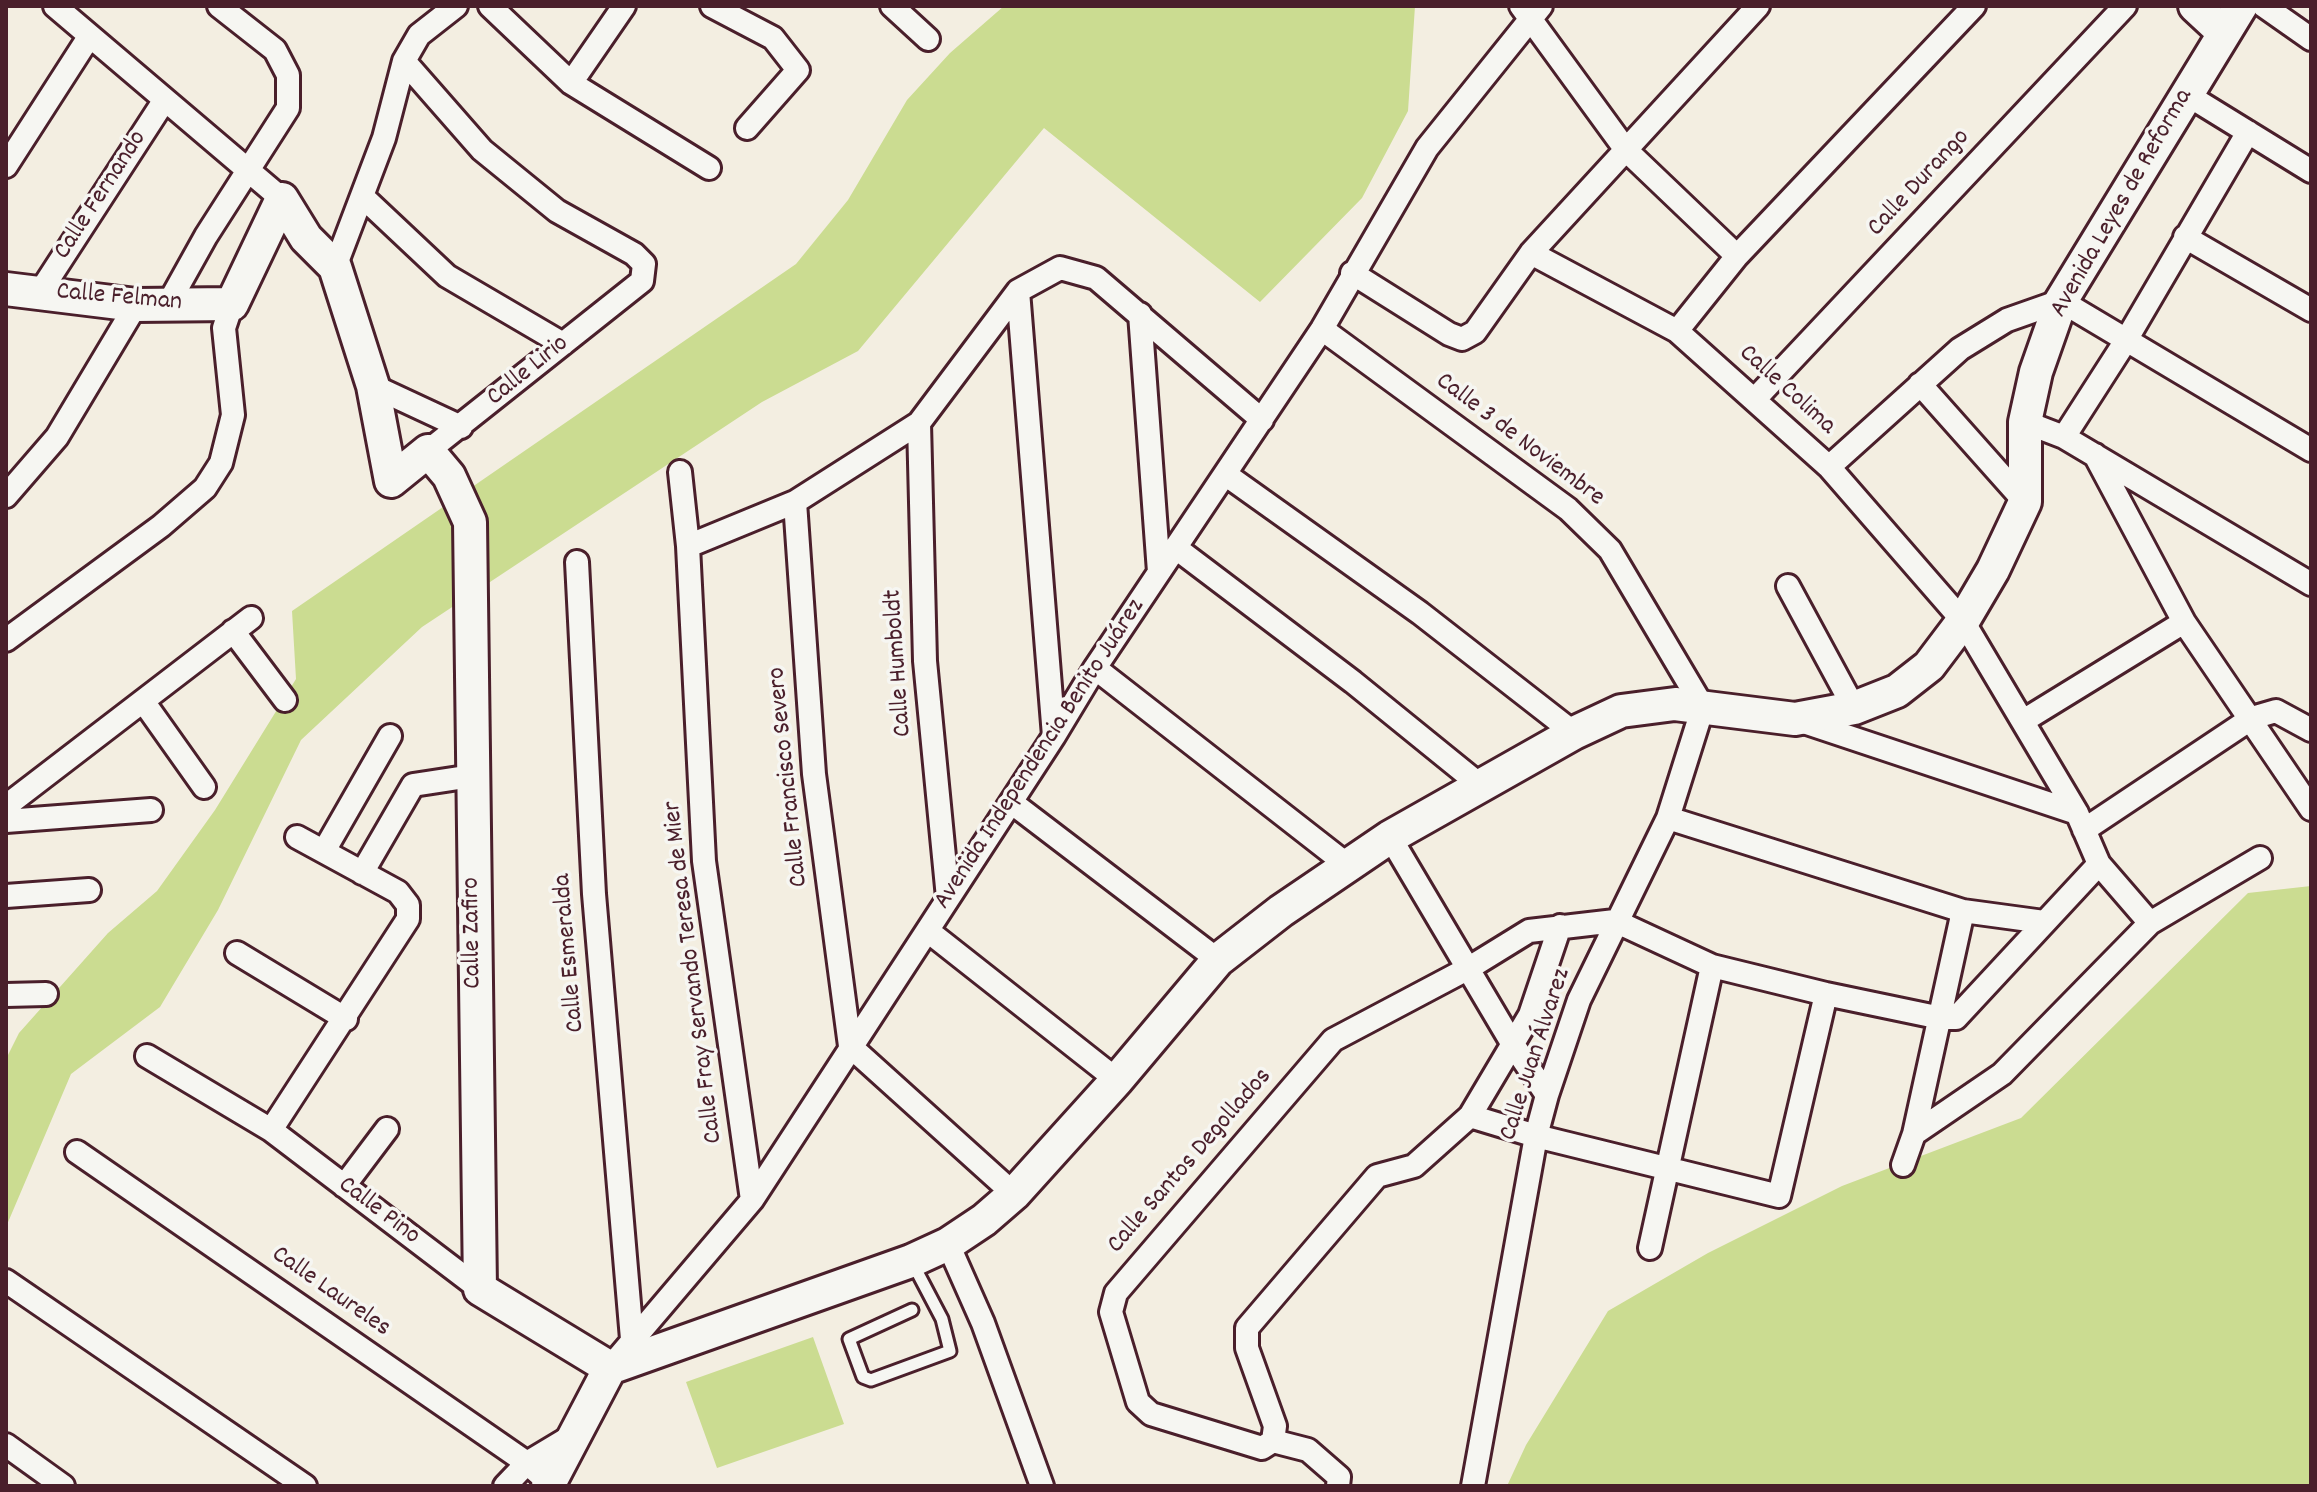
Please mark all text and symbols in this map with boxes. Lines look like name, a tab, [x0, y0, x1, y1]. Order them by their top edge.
street label: Avenida Leyes de Reforma	[2045, 84, 2201, 324]
street label: Calle Durango	[1862, 124, 1978, 244]
street label: Calle Fernando	[49, 126, 155, 266]
street label: Calle Felman	[55, 278, 183, 320]
street label: Calle Lirio	[482, 330, 576, 414]
street label: Calle Colima	[1731, 339, 1841, 443]
street label: Calle 3 de Noviembre	[1428, 367, 1610, 515]
street label: Calle Humboldt	[879, 588, 921, 738]
street label: Avenida Independencia Benito Juárez	[929, 594, 1153, 916]
street label: Calle Francisco Severo	[763, 666, 817, 888]
street label: Calle Fray Servando Teresa de Mier	[659, 799, 731, 1145]
street label: Calle Esmeralda	[549, 872, 593, 1034]
street label: Calle Zafiro	[457, 877, 491, 989]
street label: Calle Juan Álvarez	[1494, 965, 1580, 1145]
street label: Calle Santos Degollados	[1102, 1063, 1280, 1261]
street label: Calle Pino	[331, 1171, 425, 1253]
street label: Calle Laureles	[264, 1241, 396, 1345]

